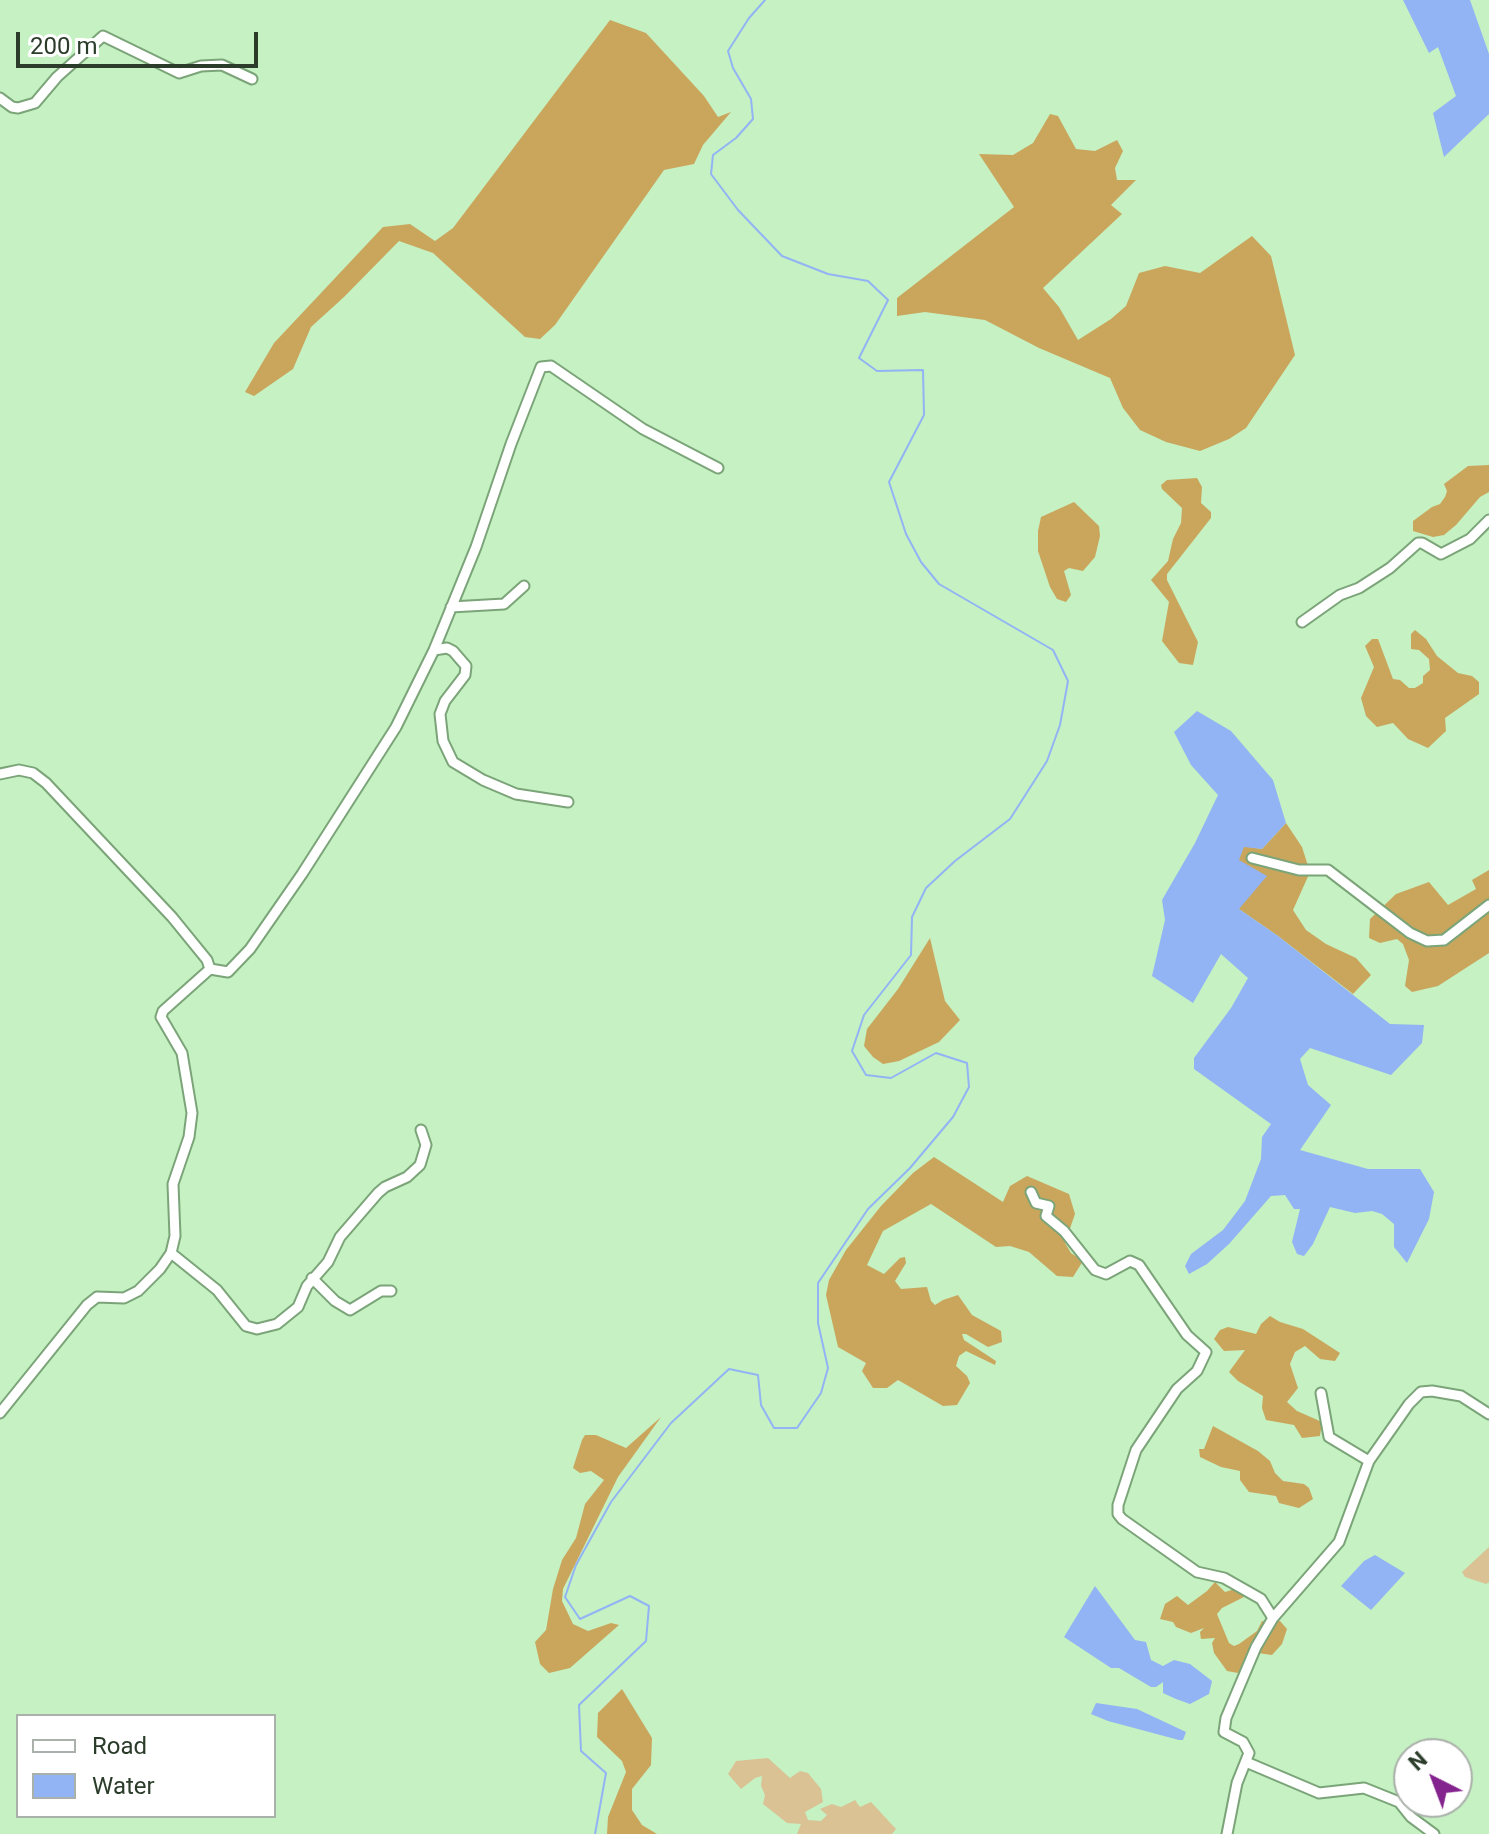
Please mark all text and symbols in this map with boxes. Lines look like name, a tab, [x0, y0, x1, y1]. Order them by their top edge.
scale bar	[20, 16, 262, 66]
text: 200 m	[30, 32, 97, 60]
legend	[16, 1714, 276, 1818]
text: Road	[92, 1732, 147, 1760]
north arrow	[1393, 1738, 1473, 1818]
text: N	[1404, 1747, 1432, 1776]
text: Water	[92, 1772, 155, 1800]

